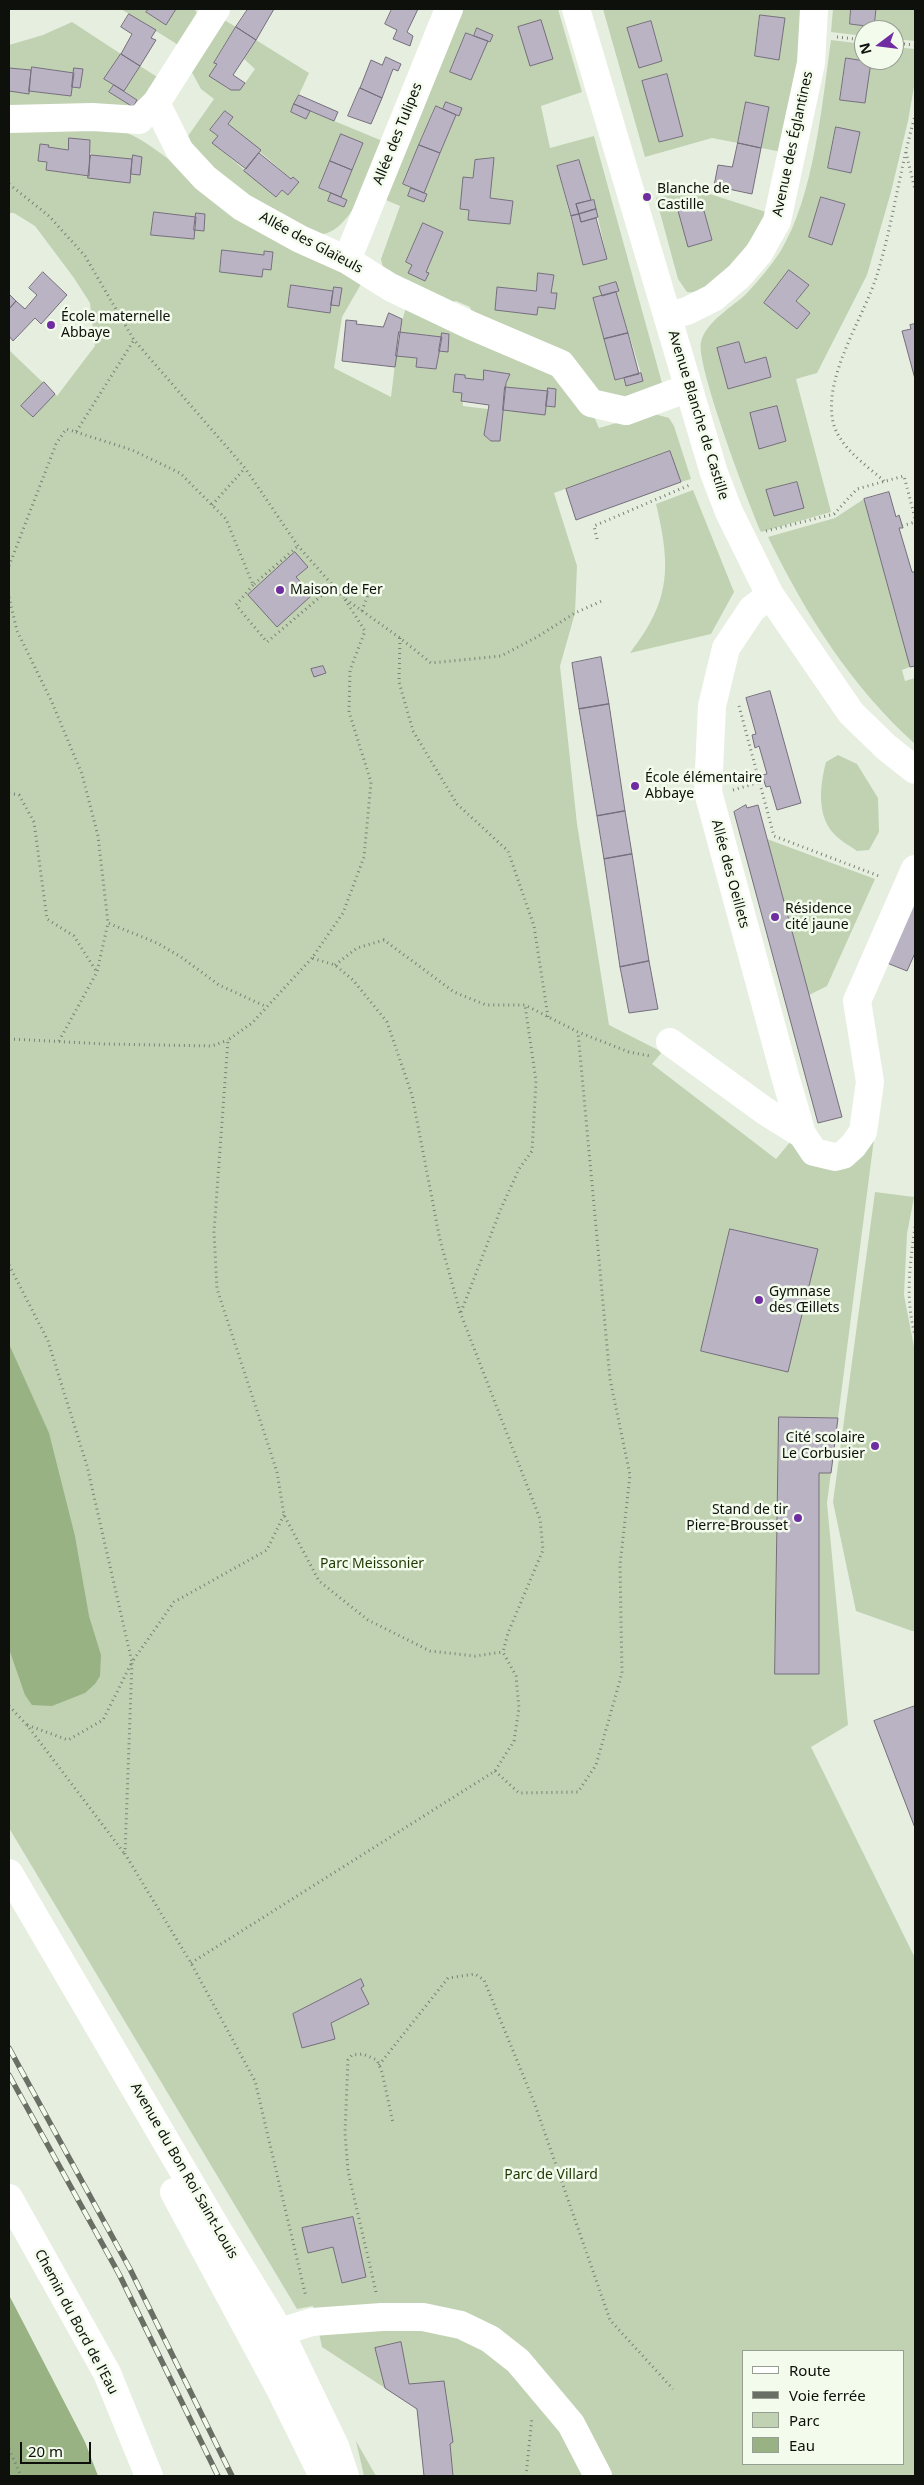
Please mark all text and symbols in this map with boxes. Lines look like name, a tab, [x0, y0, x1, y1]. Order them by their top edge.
north arrow	[854, 20, 904, 70]
text: N	[854, 41, 876, 57]
street label: Avenue des Églantines	[769, 70, 817, 218]
street label: Allée des Tulipes	[370, 80, 426, 188]
place label: Blanche de Castille	[657, 181, 730, 213]
marker: Blanche de Castille	[641, 191, 653, 203]
street label: Allée des Glaïeuls	[256, 209, 366, 277]
place label: École maternelle Abbaye	[61, 309, 170, 342]
marker: École maternelle Abbaye	[45, 319, 57, 331]
street label: Avenue Blanche de Castille	[664, 328, 732, 502]
place label: Maison de Fer	[290, 582, 383, 598]
marker: Maison de Fer	[274, 584, 286, 596]
place label: École élémentaire Abbaye	[645, 770, 762, 802]
marker: École élémentaire Abbaye	[629, 780, 641, 792]
street label: Allée des Oeillets	[707, 818, 753, 930]
place label: Résidence cité jaune	[785, 901, 852, 934]
marker: Résidence cité jaune	[769, 911, 781, 923]
place label: Gymnase des Œillets	[769, 1284, 839, 1316]
marker: Gymnase des Œillets	[753, 1294, 765, 1306]
place label: Cité scolaire Le Corbusier	[782, 1430, 865, 1462]
marker: Cité scolaire Le Corbusier	[869, 1440, 881, 1452]
place label: Stand de tir Pierre-Brousset	[686, 1502, 788, 1534]
marker: Stand de tir Pierre-Brousset	[792, 1512, 804, 1524]
park label: Parc Meissonier	[320, 1556, 424, 1572]
street label: Avenue du Bon Roi Saint-Louis	[127, 2080, 241, 2262]
park label: Parc de Villard	[504, 2167, 598, 2183]
street label: Chemin du Bord de l'Eau	[31, 2247, 121, 2397]
legend	[742, 2350, 904, 2465]
text: Route	[789, 2360, 831, 2380]
text: Voie ferrée	[789, 2385, 866, 2405]
text: Parc	[789, 2410, 820, 2430]
scale bar	[22, 2432, 94, 2464]
text: Eau	[789, 2435, 815, 2455]
text: 20 m	[28, 2441, 63, 2461]

